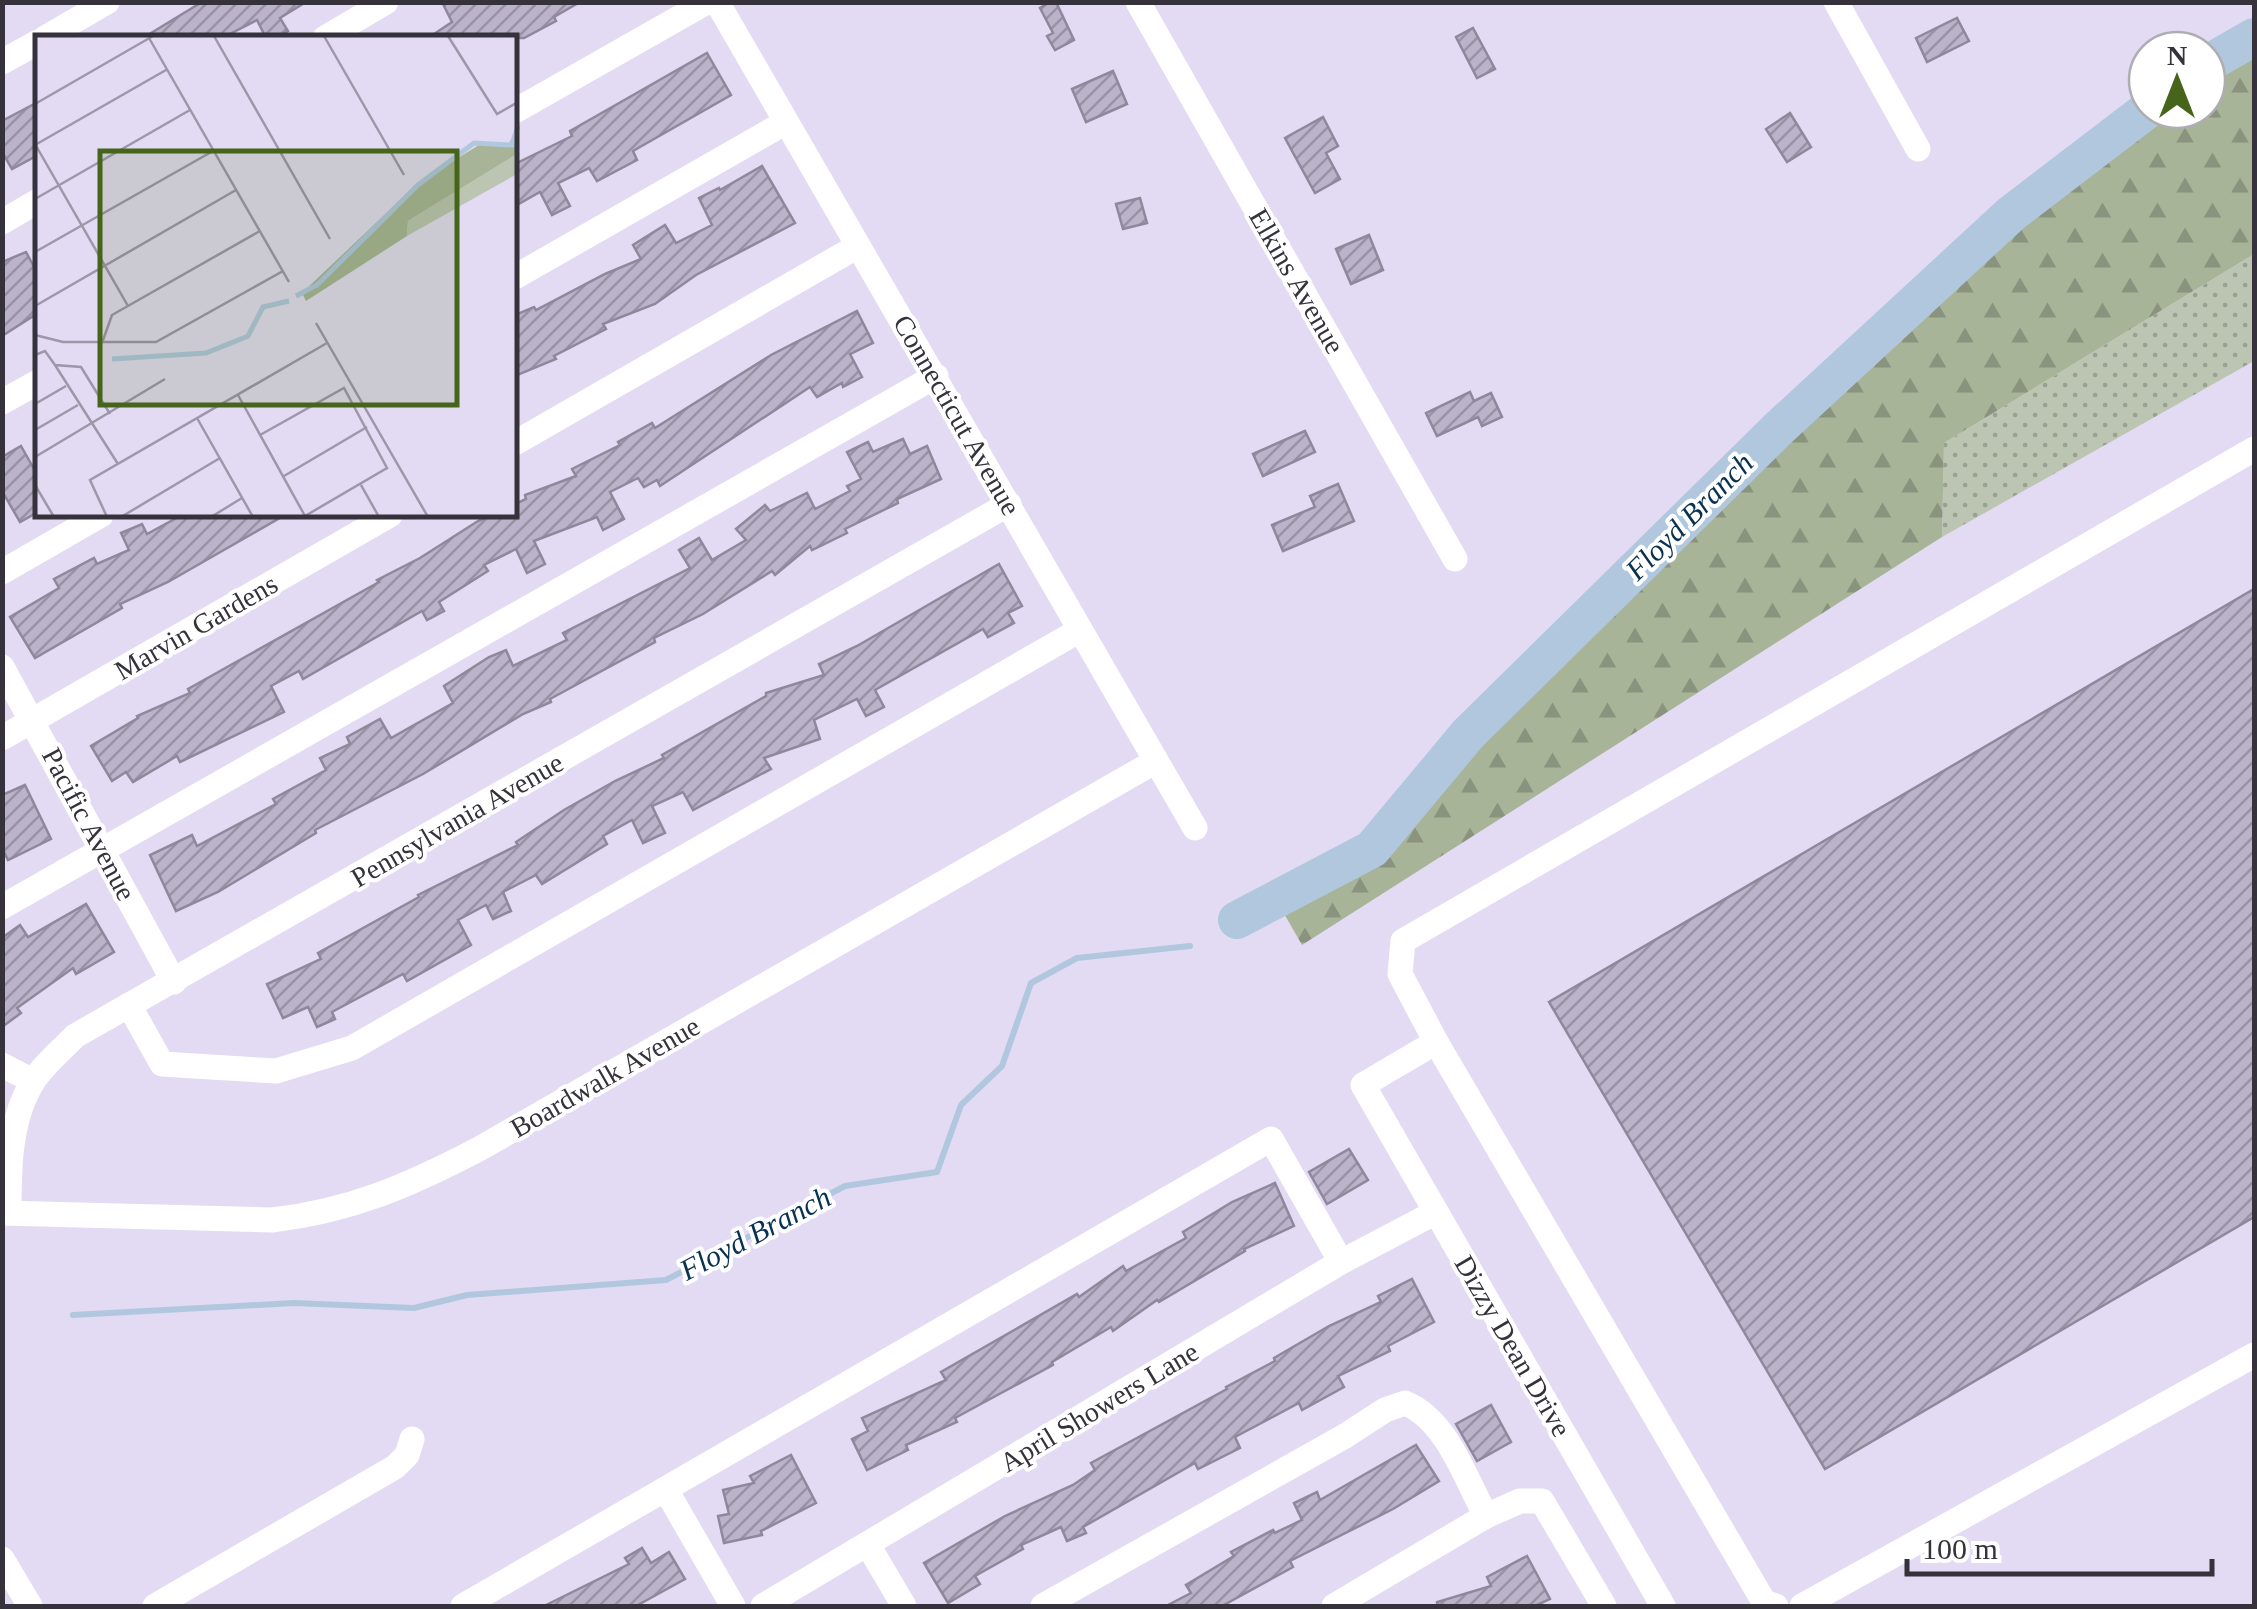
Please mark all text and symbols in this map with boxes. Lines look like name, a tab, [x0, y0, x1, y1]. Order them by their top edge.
north arrow	[2127, 30, 2227, 130]
inset map	[35, 35, 518, 518]
text: N	[2167, 40, 2187, 71]
street label: Elkins Avenue	[1243, 203, 1351, 359]
street label: Connecticut Avenue	[887, 309, 1027, 521]
water label: Floyd Branch	[1618, 446, 1759, 587]
street label: Marvin Gardens	[109, 568, 283, 686]
street label: Pacific Avenue	[36, 742, 142, 906]
street label: Pennsylvania Avenue	[345, 747, 569, 893]
street label: Boardwalk Avenue	[505, 1010, 705, 1144]
water label: Floyd Branch	[673, 1180, 836, 1287]
street label: Dizzy Dean Drive	[1449, 1250, 1577, 1442]
street label: April Showers Lane	[994, 1336, 1204, 1478]
scale bar	[1907, 1514, 2212, 1576]
text: 100 m	[1922, 1532, 1998, 1565]

